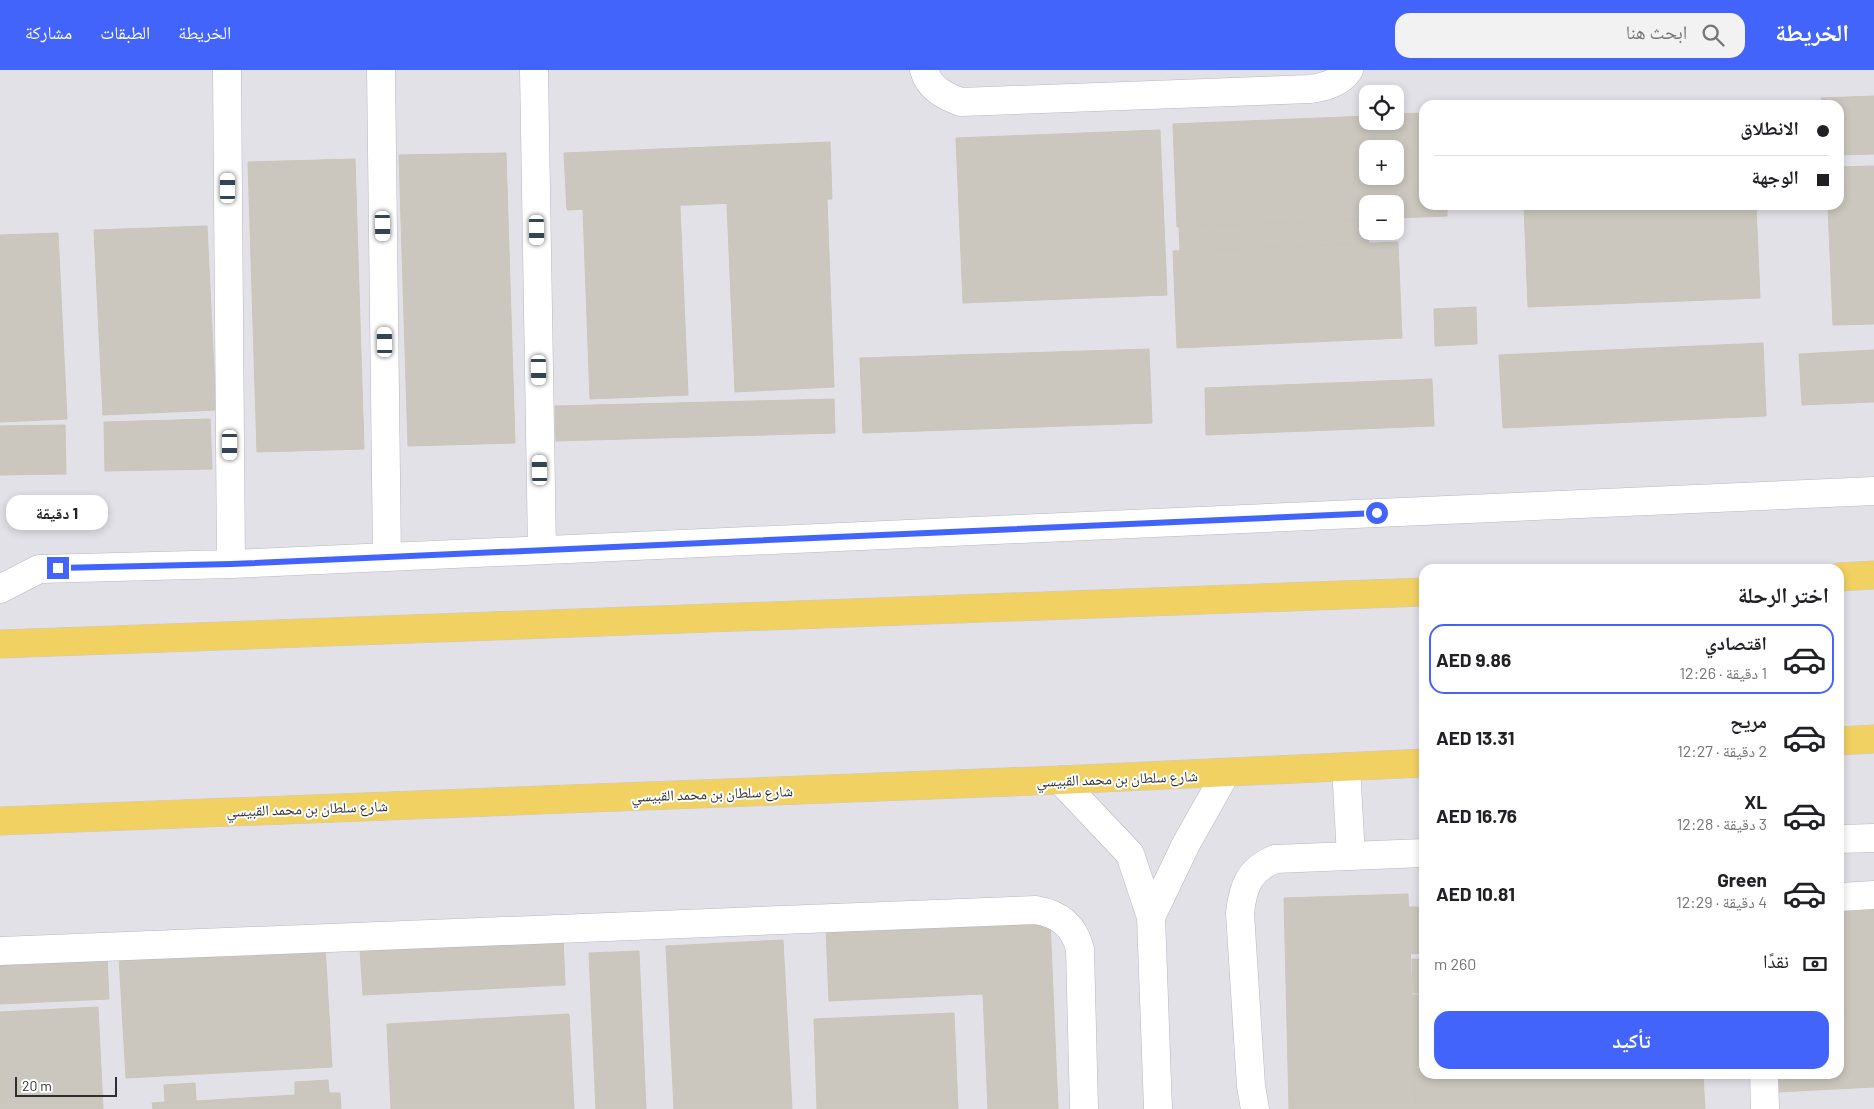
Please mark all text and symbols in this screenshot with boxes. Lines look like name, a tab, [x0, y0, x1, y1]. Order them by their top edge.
search box	[1395, 13, 1745, 58]
text: الخريطة	[1775, 17, 1849, 46]
text: ابحث هنا	[1626, 20, 1687, 43]
text: مشاركة	[25, 21, 72, 43]
text: الطبقات	[100, 21, 150, 43]
text: الخريطة	[178, 21, 231, 43]
icon: search	[1699, 21, 1727, 49]
map controls	[1359, 85, 1404, 240]
button: locate	[1359, 85, 1404, 130]
text: الانطلاق	[1740, 116, 1799, 139]
button: +	[1359, 140, 1404, 185]
text: الوجهة	[1751, 165, 1799, 188]
car	[220, 173, 235, 203]
button: −	[1359, 195, 1404, 240]
car	[375, 211, 390, 241]
car	[529, 215, 544, 245]
car	[377, 327, 392, 357]
car	[531, 355, 546, 385]
car	[222, 430, 237, 460]
car	[532, 455, 547, 485]
callout: 1 دقيقة	[7, 496, 109, 530]
route start	[1366, 502, 1388, 524]
text: 1 دقيقة	[36, 503, 78, 522]
route end	[47, 557, 69, 579]
text: اختر الرحلة	[1738, 581, 1829, 607]
text: اقتصادي	[1705, 631, 1767, 654]
icon: car	[1782, 637, 1827, 682]
text: AED 9.86	[1436, 648, 1511, 671]
text: 1 دقيقة · 12:26	[1679, 663, 1767, 682]
text: مريح	[1730, 709, 1767, 732]
icon: car	[1782, 715, 1827, 760]
text: AED 13.31	[1436, 726, 1514, 749]
text: 2 دقيقة · 12:27	[1677, 741, 1767, 760]
street label: شارع سلطان بن محمد القبيسي	[1036, 766, 1198, 794]
street label: شارع سلطان بن محمد القبيسي	[631, 781, 793, 809]
text: XL	[1744, 790, 1767, 813]
icon: car	[1782, 793, 1827, 838]
street label: شارع سلطان بن محمد القبيسي	[226, 796, 388, 824]
text: AED 16.76	[1436, 804, 1517, 827]
text: 3 دقيقة · 12:28	[1677, 814, 1767, 833]
text: Green	[1717, 868, 1767, 891]
icon: car	[1782, 871, 1827, 916]
text: AED 10.81	[1436, 882, 1515, 905]
text: 4 دقيقة · 12:29	[1676, 892, 1767, 911]
text: نقدًا	[1763, 949, 1789, 972]
icon: cash	[1801, 950, 1829, 978]
text: 260 m	[1434, 954, 1476, 973]
button: تأكيد	[1434, 1011, 1829, 1069]
scale bar	[15, 1074, 118, 1097]
text: 20 m	[22, 1077, 52, 1094]

